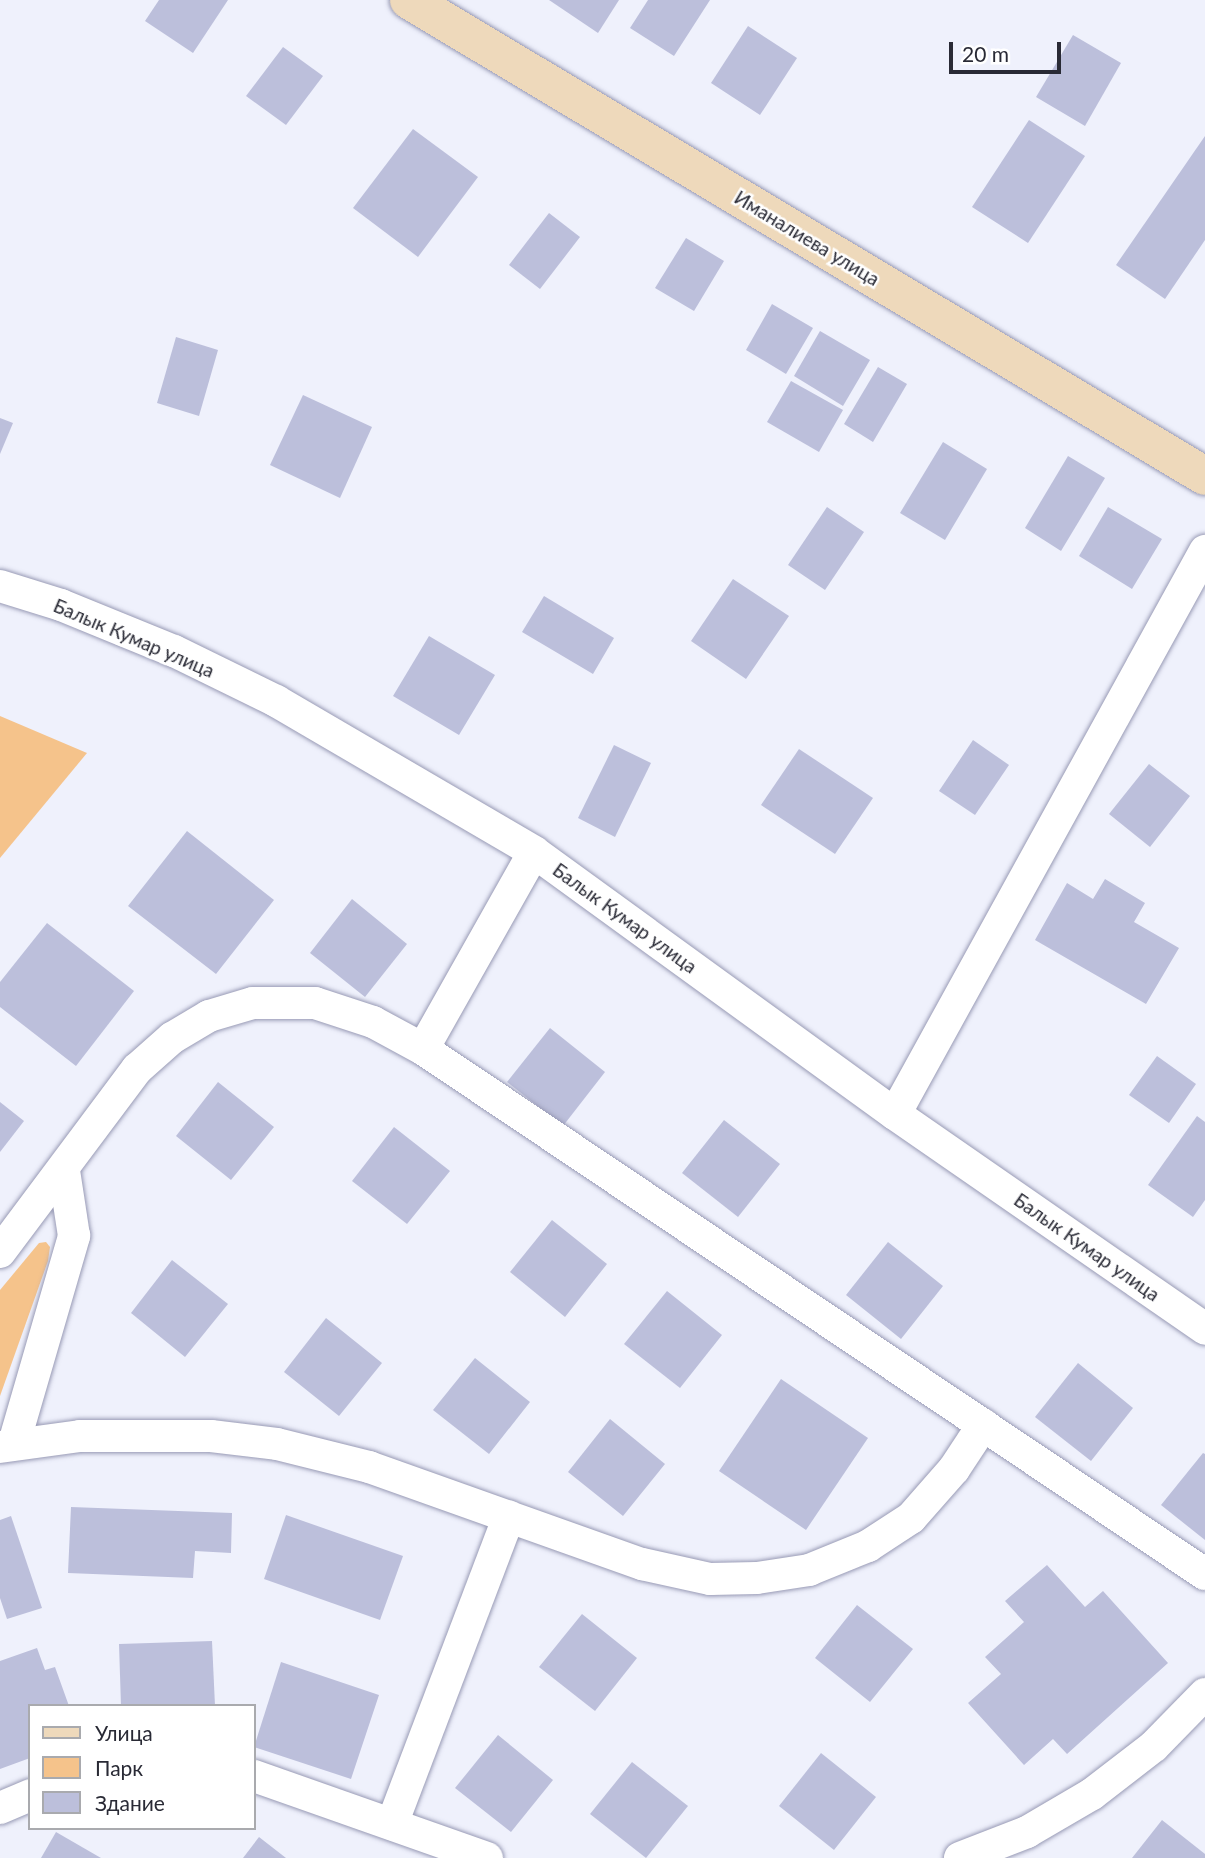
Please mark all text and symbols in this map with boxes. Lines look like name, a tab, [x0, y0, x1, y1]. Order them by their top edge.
scale bar	[953, 28, 1065, 72]
text: 20 m	[962, 41, 1009, 66]
street label: Иманалиева улица	[730, 186, 884, 290]
street label: Балык Кумар улица	[50, 594, 218, 682]
street label: Балык Кумар улица	[549, 858, 701, 978]
street label: Балык Кумар улица	[1010, 1188, 1164, 1306]
legend	[28, 1704, 256, 1830]
text: Улица	[95, 1720, 153, 1745]
text: Парк	[95, 1755, 143, 1780]
text: Здание	[95, 1790, 165, 1815]

